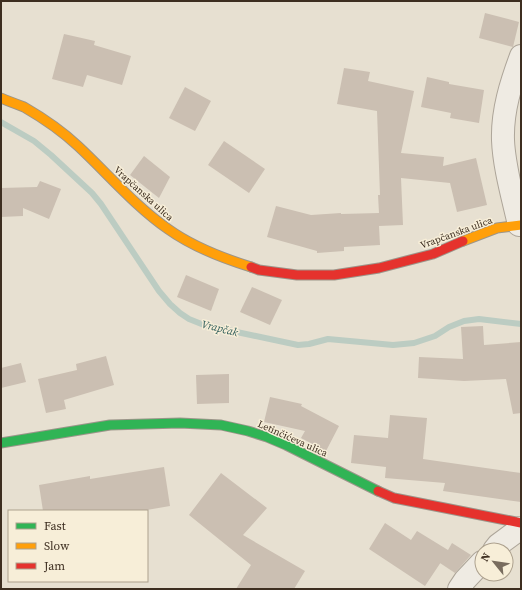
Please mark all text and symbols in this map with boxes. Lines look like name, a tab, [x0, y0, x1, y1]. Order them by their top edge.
street label: Vrapčanska ulica	[111, 163, 177, 224]
street label: Vrapčanska ulica	[418, 213, 495, 252]
water label: Vrapčak	[200, 317, 240, 340]
street label: Letinčićeva ulica	[256, 417, 331, 460]
legend	[8, 510, 148, 582]
text: Fast	[44, 518, 66, 534]
text: Slow	[44, 538, 70, 554]
north arrow	[474, 542, 514, 582]
text: N	[477, 550, 494, 564]
text: Jam	[43, 558, 65, 574]

